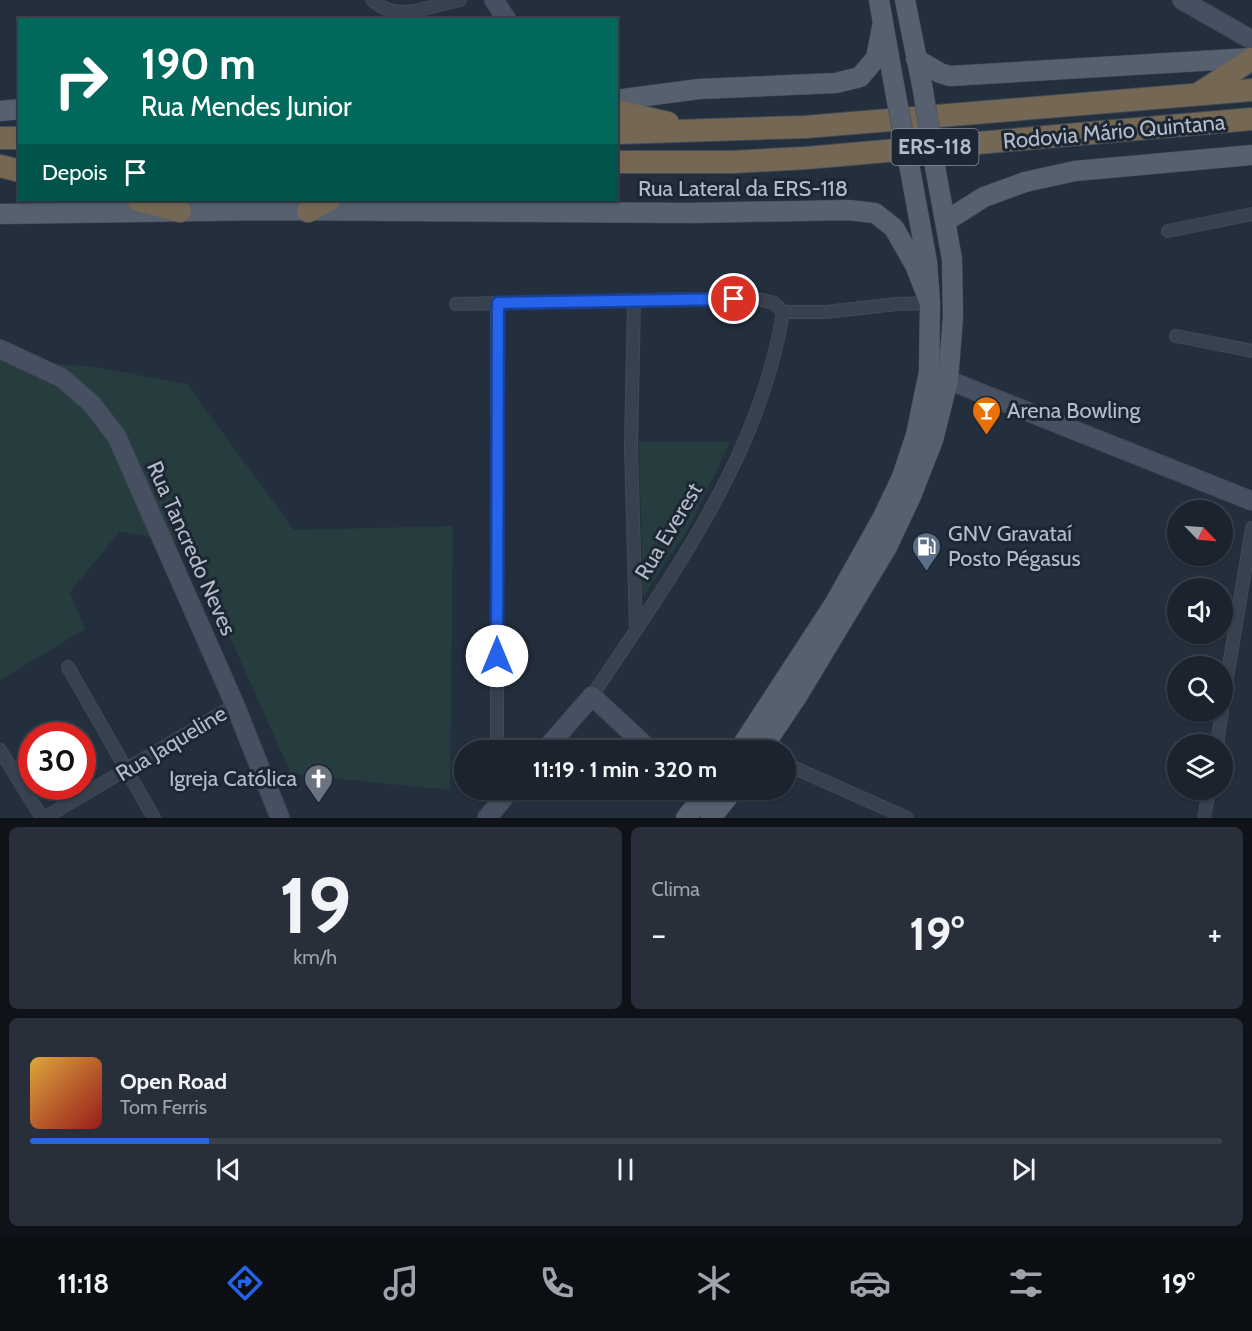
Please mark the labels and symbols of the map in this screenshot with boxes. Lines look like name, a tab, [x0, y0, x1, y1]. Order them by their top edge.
street label: Rodovia Mário Quintana	[1002, 108, 1227, 155]
road number: ERS-118	[892, 129, 978, 165]
street label: Rua Lateral da ERS-118	[638, 175, 848, 202]
pin	[708, 273, 759, 324]
bar icon: Arena Bowling	[970, 394, 1002, 436]
place label: Arena Bowling	[1007, 397, 1142, 424]
street label: Rua Tancredo Neves	[141, 457, 242, 639]
street label: Rua Everest	[629, 477, 708, 585]
north arrow	[1167, 500, 1233, 566]
place label: GNV Gravataí Posto Pégasus	[948, 520, 1081, 572]
fuel station icon: GNV Gravataí Posto Pégasus	[911, 530, 943, 572]
position arrow	[465, 624, 529, 688]
street label: Rua Jaqueline	[111, 700, 232, 787]
speed limit sign: 30	[18, 722, 96, 800]
church icon: Igreja Católica	[302, 762, 334, 804]
place label: Igreja Católica	[169, 765, 297, 792]

